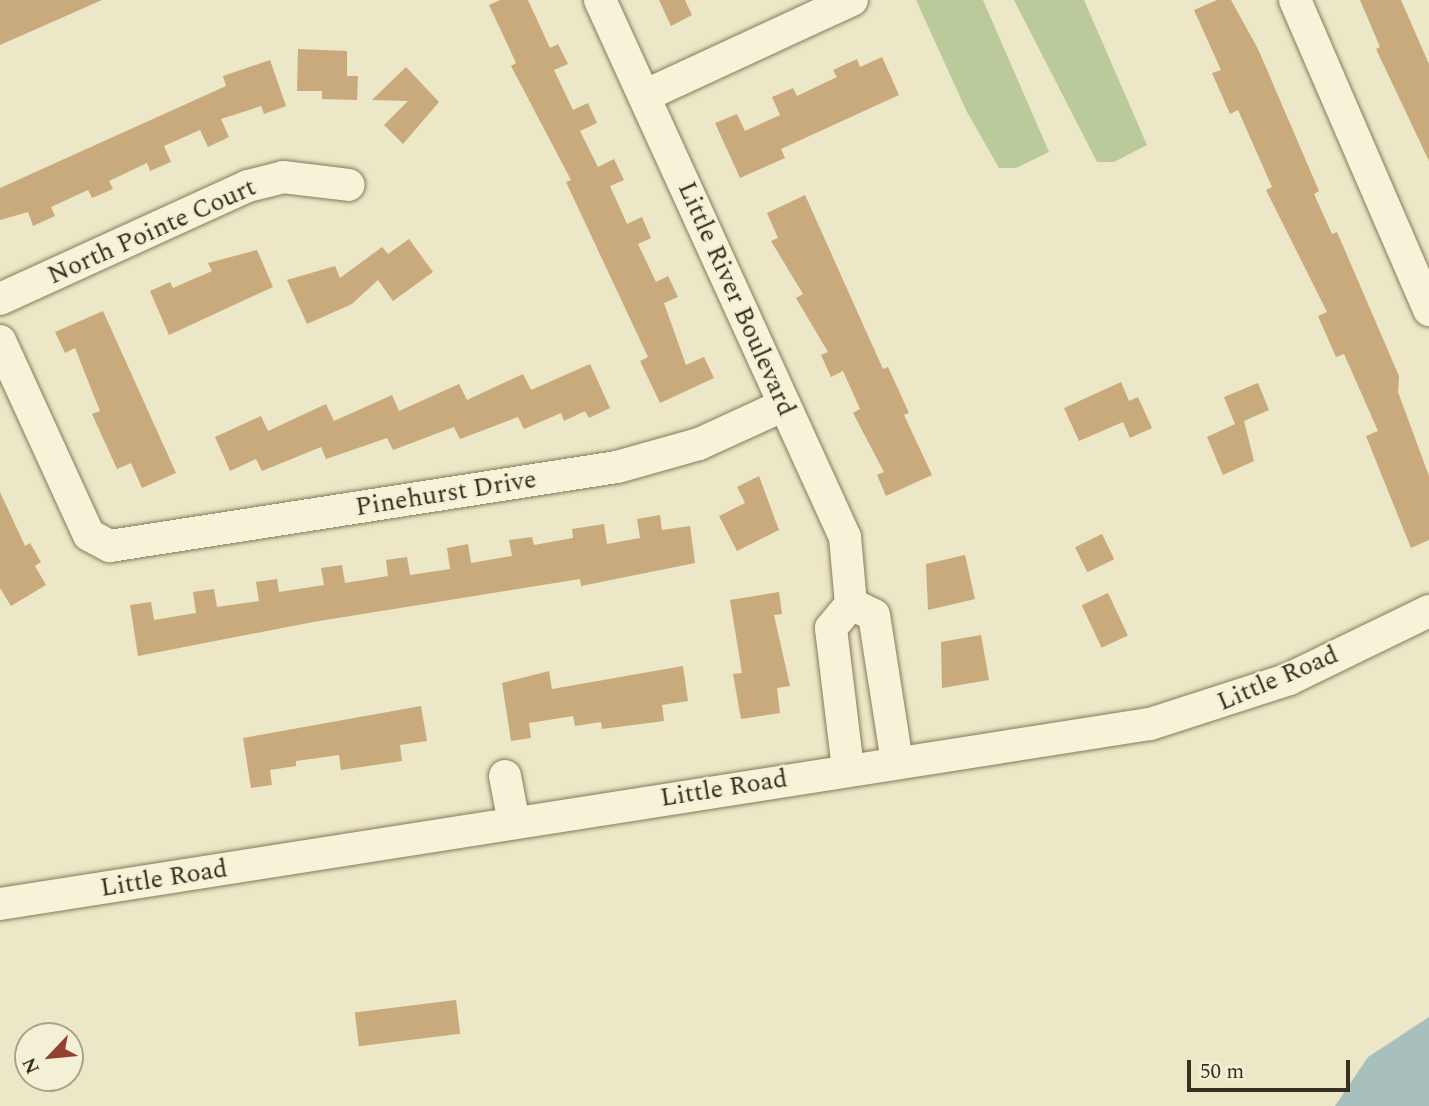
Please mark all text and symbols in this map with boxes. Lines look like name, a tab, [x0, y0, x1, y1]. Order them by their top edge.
street label: North Pointe Court	[43, 172, 261, 292]
street label: Little River Boulevard	[670, 177, 802, 421]
street label: Pinehurst Drive	[353, 464, 539, 524]
street label: Little Road	[1213, 640, 1343, 718]
street label: Little Road	[658, 764, 790, 814]
street label: Little Road	[98, 854, 230, 904]
north arrow	[14, 1022, 84, 1092]
scale bar	[1191, 1046, 1354, 1090]
text: N	[15, 1052, 48, 1079]
text: 50 m	[1200, 1056, 1244, 1088]

